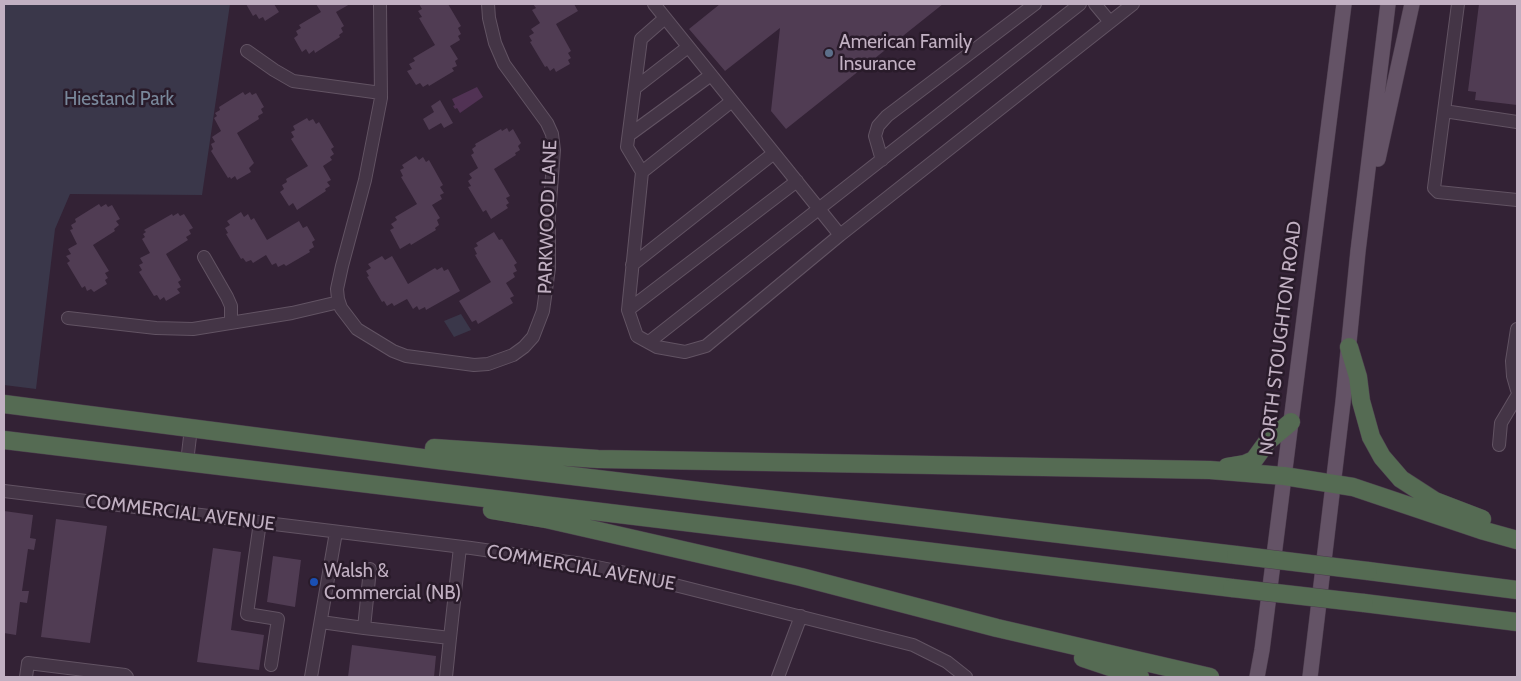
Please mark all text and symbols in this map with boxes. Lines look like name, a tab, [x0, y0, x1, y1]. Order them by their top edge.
place label: American Family Insurance	[839, 31, 972, 75]
marker: American Family Insurance	[823, 47, 835, 59]
park label: Hiestand Park	[64, 88, 174, 110]
street label: PARKWOOD LANE	[534, 139, 562, 295]
street label: NORTH STOUGHTON ROAD	[1255, 220, 1307, 456]
street label: COMMERCIAL AVENUE	[84, 490, 276, 536]
street label: COMMERCIAL AVENUE	[485, 540, 677, 596]
place label: Walsh & Commercial (NB)	[324, 560, 461, 604]
marker: Walsh & Commercial (NB)	[308, 576, 320, 588]

